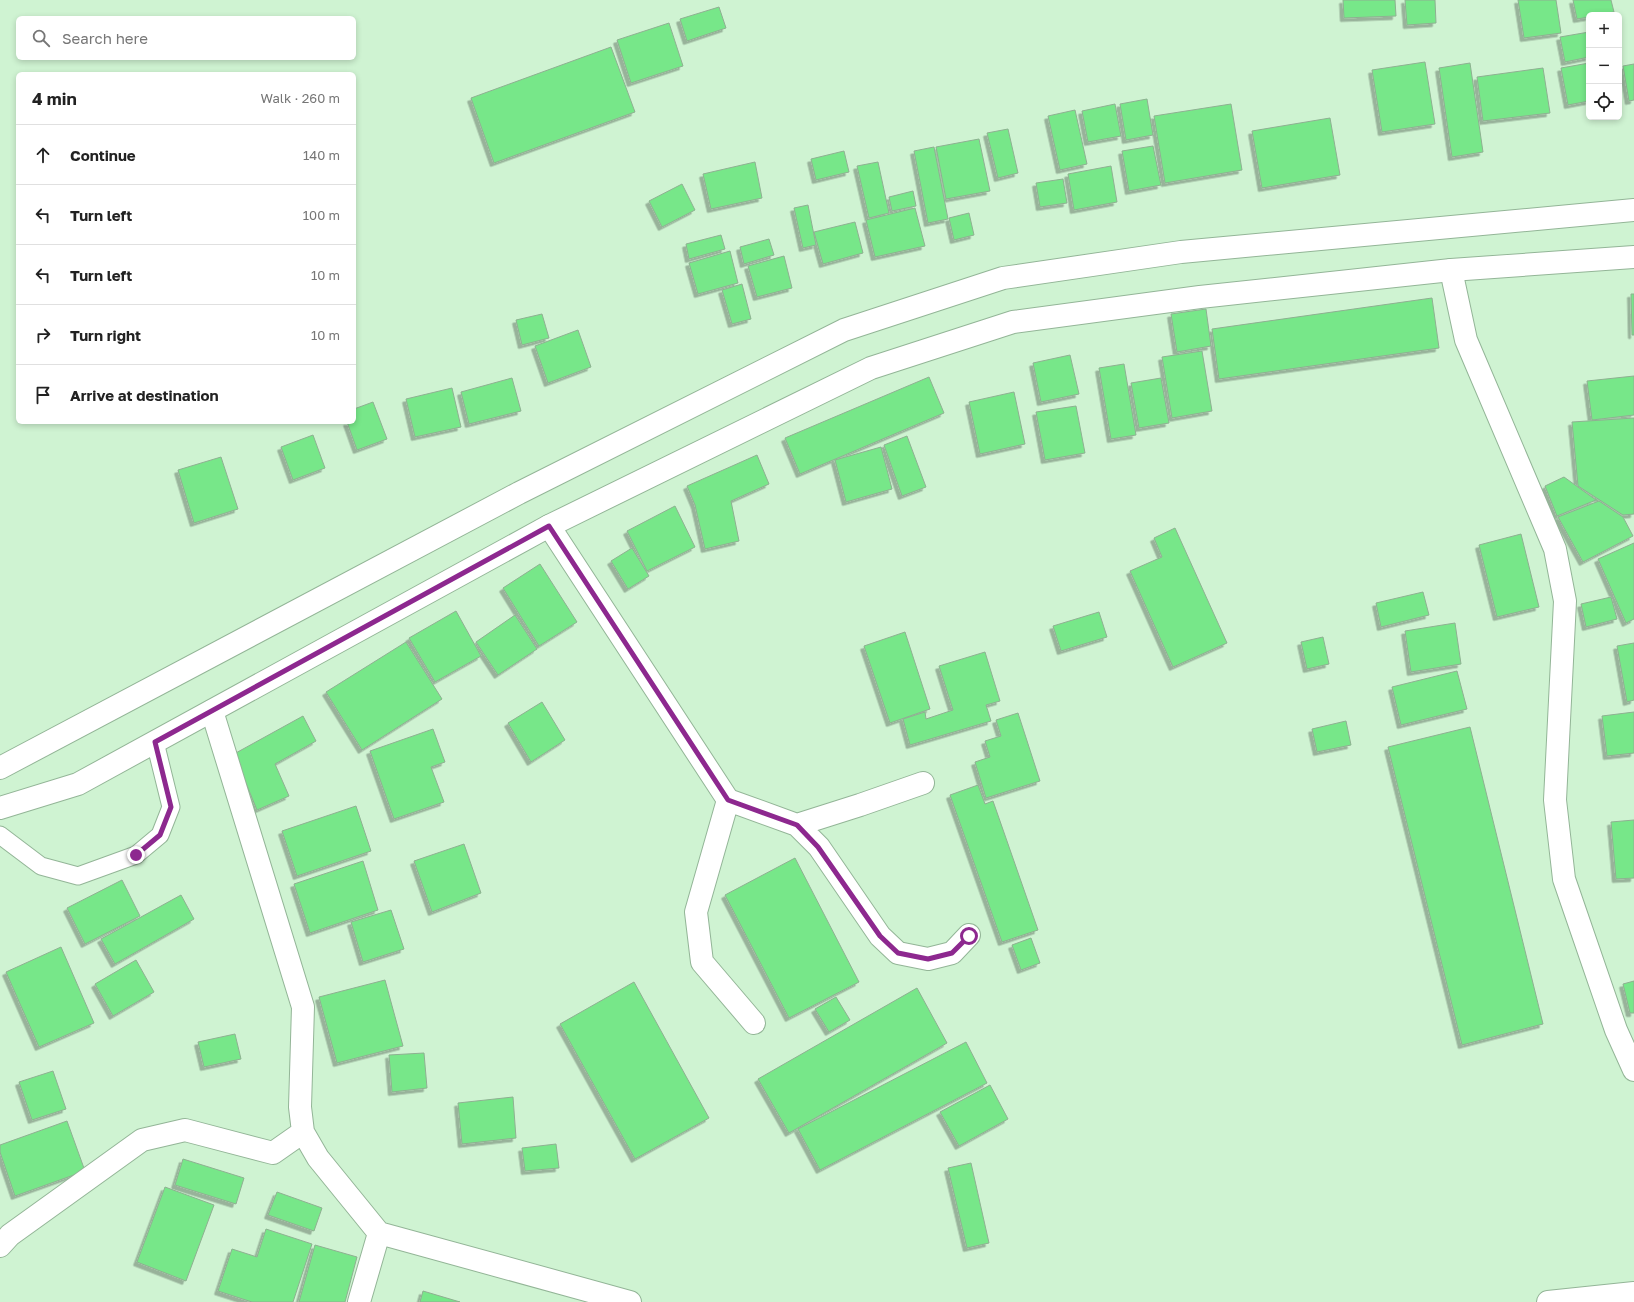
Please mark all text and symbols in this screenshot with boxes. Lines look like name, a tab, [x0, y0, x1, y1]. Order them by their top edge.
map controls	[1586, 12, 1622, 120]
button: +	[1586, 12, 1622, 48]
search box	[16, 16, 356, 60]
icon: search	[30, 27, 52, 49]
text: Search here	[62, 29, 148, 47]
button: −	[1586, 48, 1622, 84]
button: locate	[1586, 84, 1622, 120]
text: 4 min	[32, 88, 77, 109]
text: Walk · 260 m	[261, 90, 340, 106]
icon: ahead	[32, 144, 54, 166]
text: Continue	[70, 146, 136, 164]
text: 140 m	[303, 147, 340, 163]
icon: left	[32, 204, 54, 226]
text: Turn left	[70, 206, 132, 224]
text: 100 m	[303, 207, 340, 223]
icon: left	[32, 264, 54, 286]
text: Turn left	[70, 266, 132, 284]
text: 10 m	[311, 267, 340, 283]
icon: right	[32, 324, 54, 346]
text: Turn right	[70, 326, 141, 344]
text: 10 m	[311, 327, 340, 343]
icon: arrive	[32, 384, 54, 406]
text: Arrive at destination	[70, 386, 219, 404]
route end	[127, 846, 145, 864]
route start	[960, 927, 978, 945]

